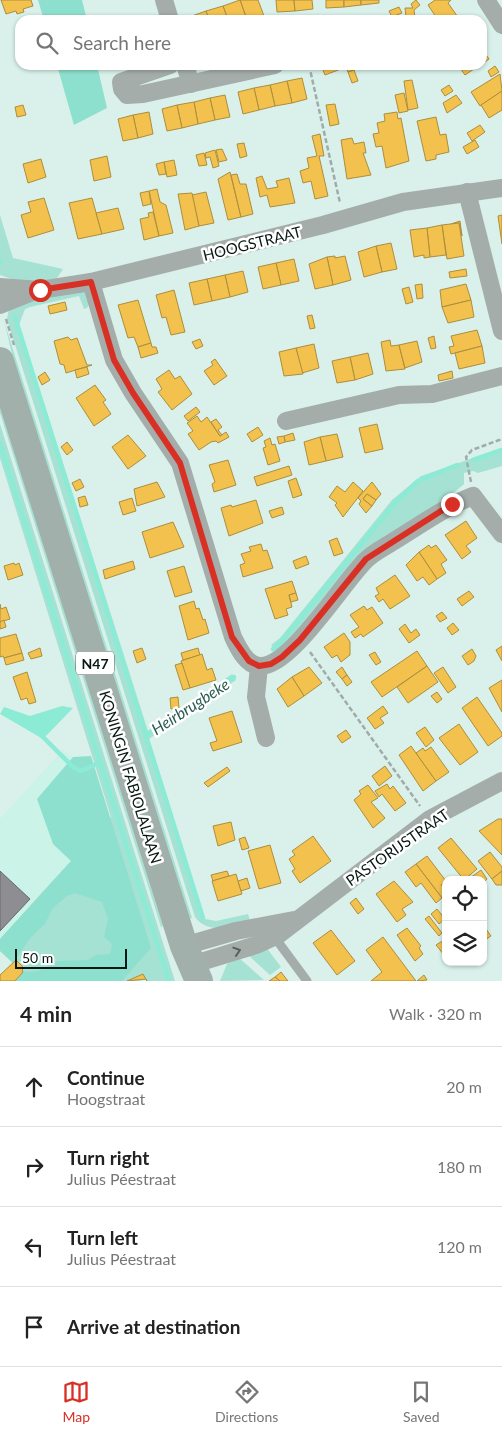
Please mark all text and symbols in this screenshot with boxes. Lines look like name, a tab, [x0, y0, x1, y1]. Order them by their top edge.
search box	[15, 15, 487, 70]
icon: search	[33, 29, 61, 57]
text: Search here	[73, 31, 171, 54]
street label: HOOGSTRAAT	[201, 222, 303, 264]
route start	[29, 279, 52, 302]
route end	[441, 493, 464, 516]
road number: N47	[76, 651, 114, 674]
water label: Heirbrugbeke	[148, 674, 233, 738]
street label: KONINGIN FABIOLALAAN	[96, 688, 166, 866]
street label: PASTORIJSTRAAT	[342, 805, 452, 889]
map controls	[442, 876, 487, 966]
button: locate	[442, 876, 487, 921]
button: layers	[442, 921, 487, 966]
scale bar	[15, 946, 128, 969]
one-way arrow	[233, 947, 241, 957]
text: 50 m	[22, 949, 53, 966]
text: 4 min	[20, 1001, 72, 1026]
text: Walk · 320 m	[389, 1004, 482, 1023]
text: Continue	[67, 1066, 145, 1089]
icon: ahead	[20, 1073, 48, 1101]
text: 20 m	[446, 1077, 482, 1096]
text: Hoogstraat	[67, 1089, 145, 1108]
text: Turn right	[67, 1146, 149, 1169]
icon: right	[20, 1153, 48, 1181]
text: 180 m	[437, 1157, 482, 1176]
text: Julius Péestraat	[67, 1169, 176, 1188]
text: Turn left	[67, 1226, 138, 1249]
icon: left	[20, 1233, 48, 1261]
text: 120 m	[437, 1237, 482, 1256]
text: Julius Péestraat	[67, 1249, 176, 1268]
icon: arrive	[20, 1313, 48, 1341]
text: Arrive at destination	[67, 1315, 240, 1338]
tab: Map	[62, 1378, 90, 1425]
tab: Directions	[215, 1378, 278, 1425]
tab: Saved	[403, 1378, 440, 1425]

